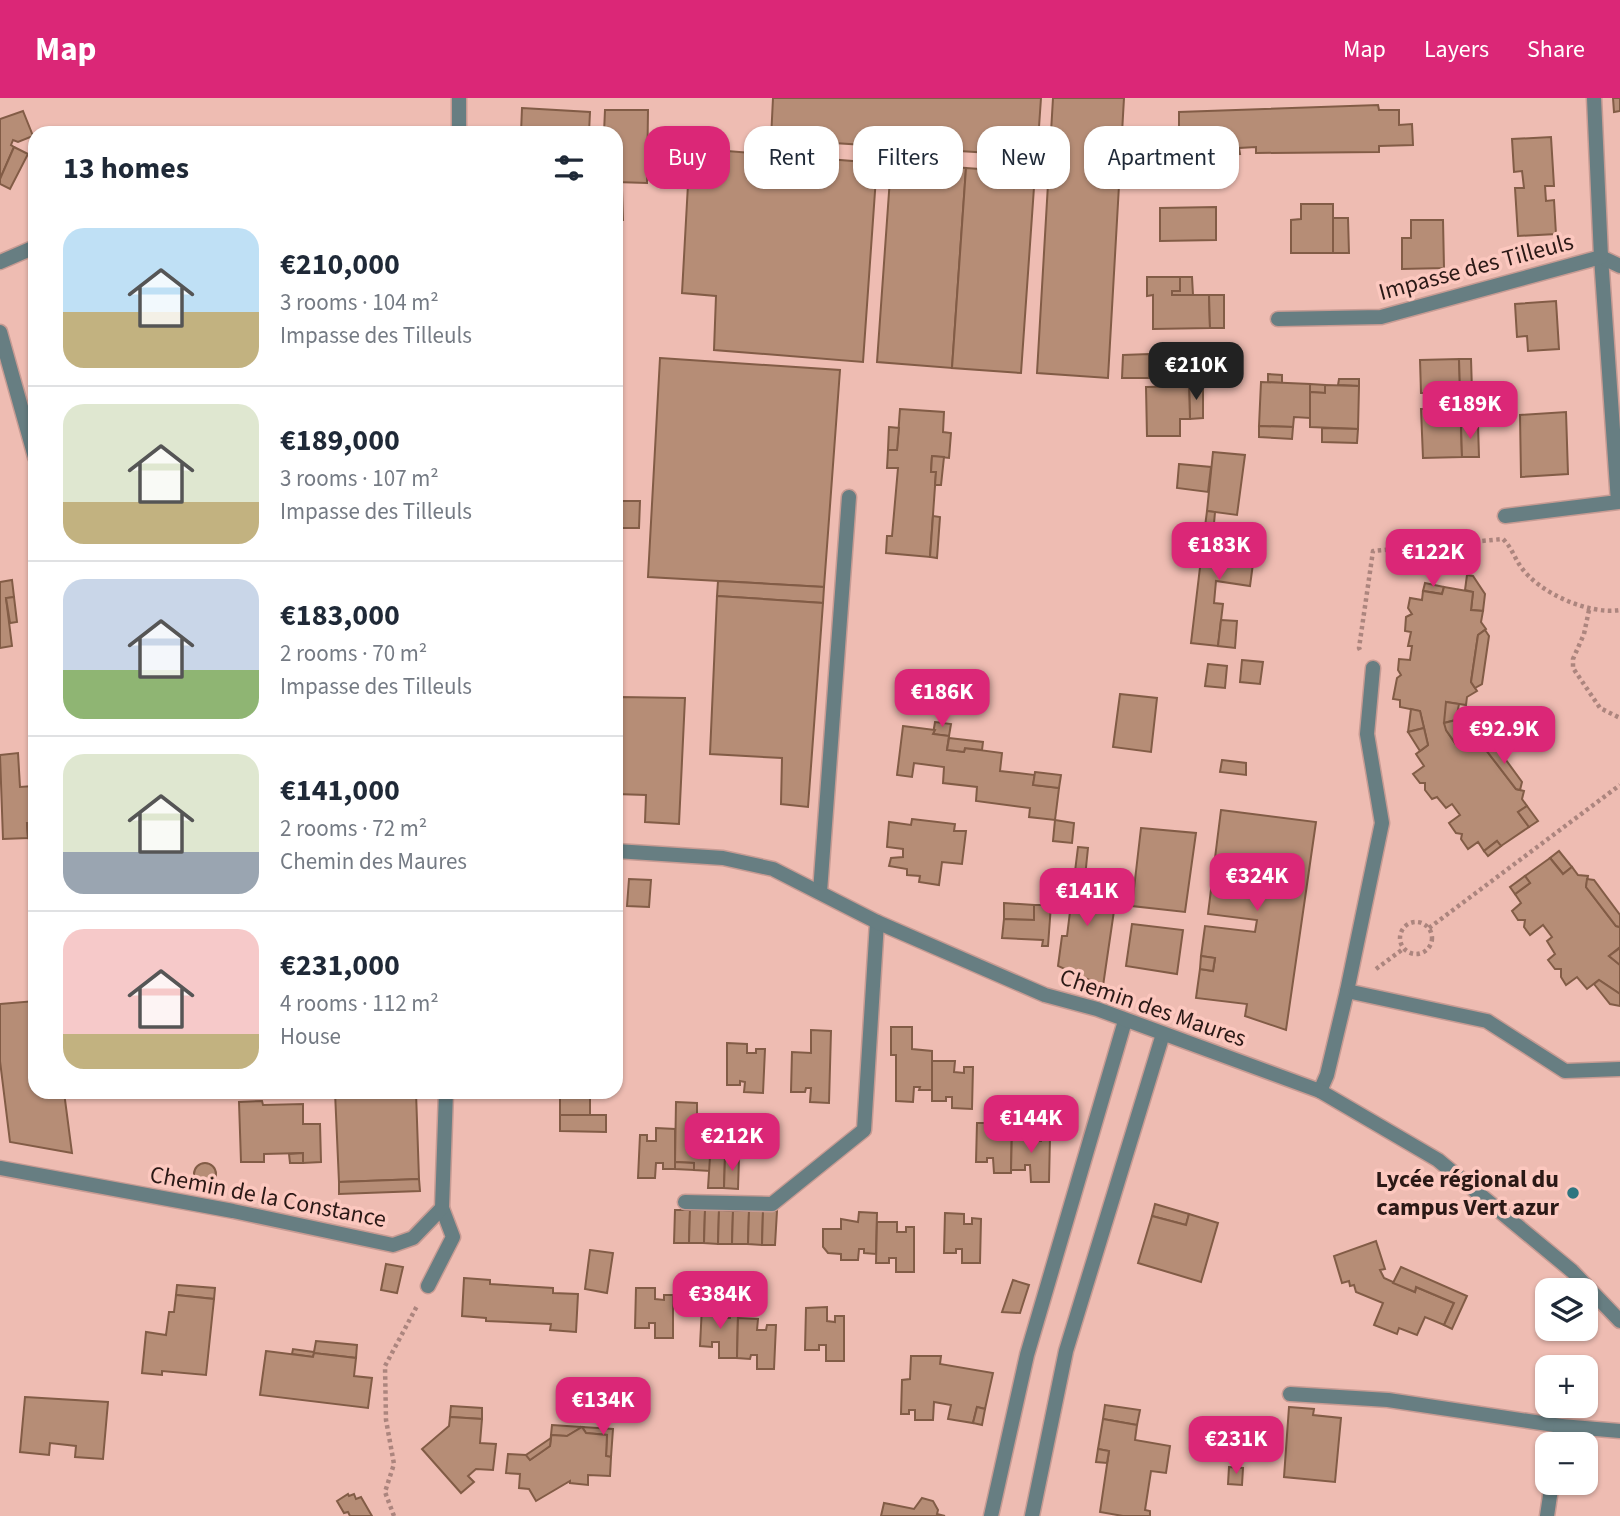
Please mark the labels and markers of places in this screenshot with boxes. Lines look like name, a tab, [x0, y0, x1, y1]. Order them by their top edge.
pin: €210K	[1147, 342, 1245, 402]
pin: €189K	[1421, 382, 1519, 441]
pin: €183K	[1170, 522, 1268, 582]
pin: €122K	[1384, 530, 1482, 589]
pin: €186K	[893, 670, 991, 729]
pin: €92.9K	[1447, 706, 1561, 766]
pin: €324K	[1208, 854, 1306, 913]
pin: €141K	[1038, 868, 1136, 928]
pin: €144K	[982, 1096, 1080, 1155]
pin: €212K	[683, 1114, 781, 1173]
place label: Lycée régional du campus Vert azur	[1376, 1162, 1559, 1225]
marker: Lycée régional du campus Vert azur	[1565, 1185, 1581, 1201]
pin: €384K	[671, 1272, 769, 1331]
pin: €134K	[554, 1378, 652, 1437]
pin: €231K	[1187, 1416, 1285, 1476]

